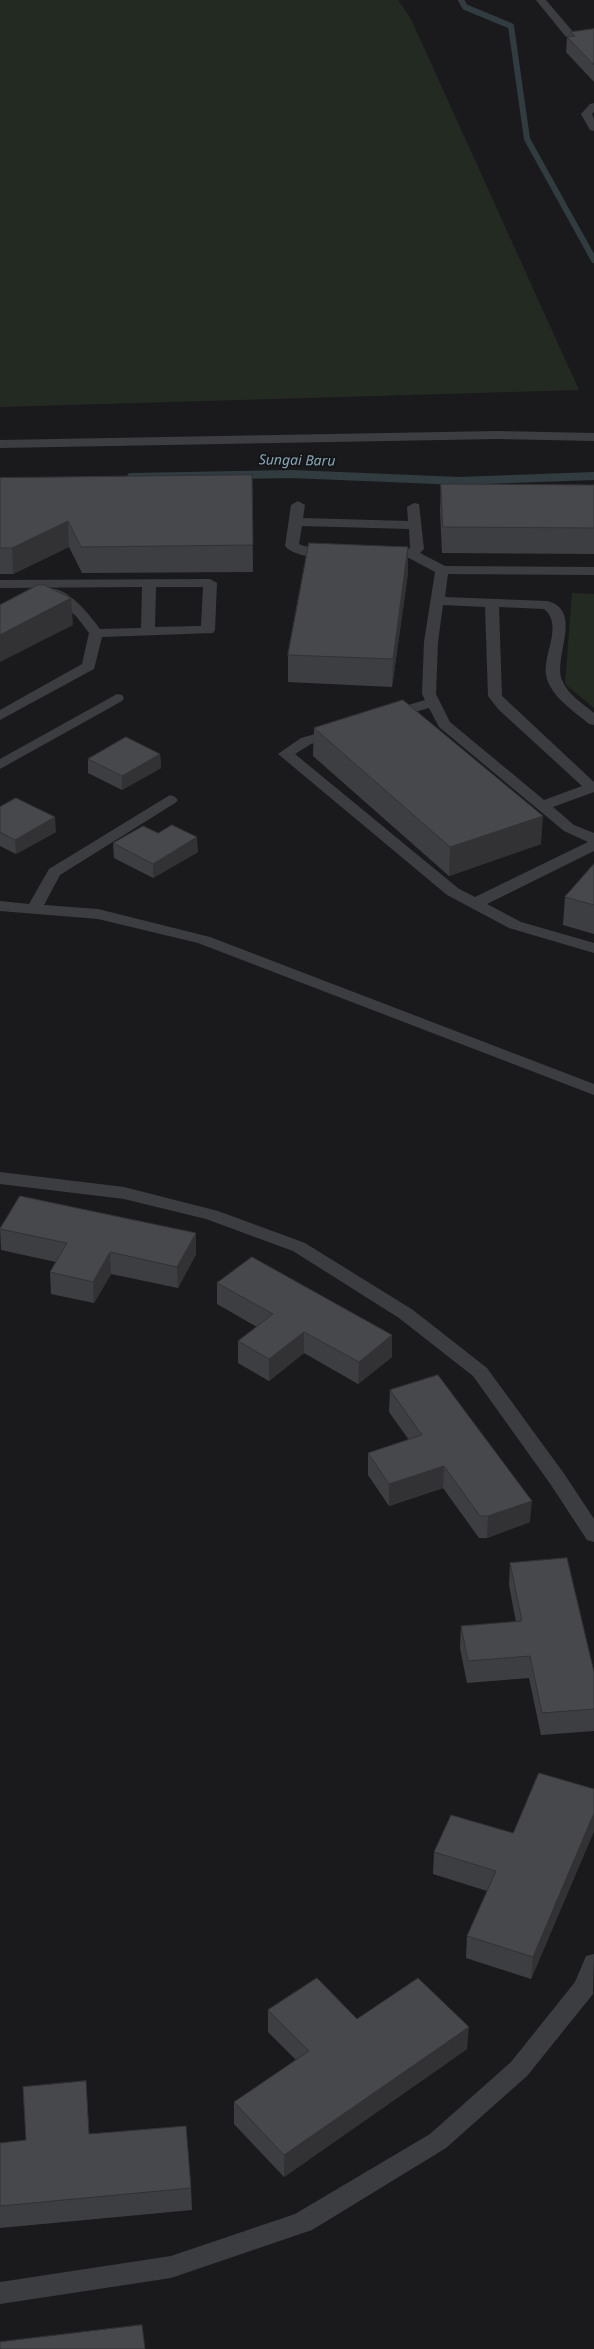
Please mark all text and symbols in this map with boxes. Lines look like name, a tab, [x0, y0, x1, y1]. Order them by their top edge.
water label: Sungai Baru	[259, 452, 335, 470]

